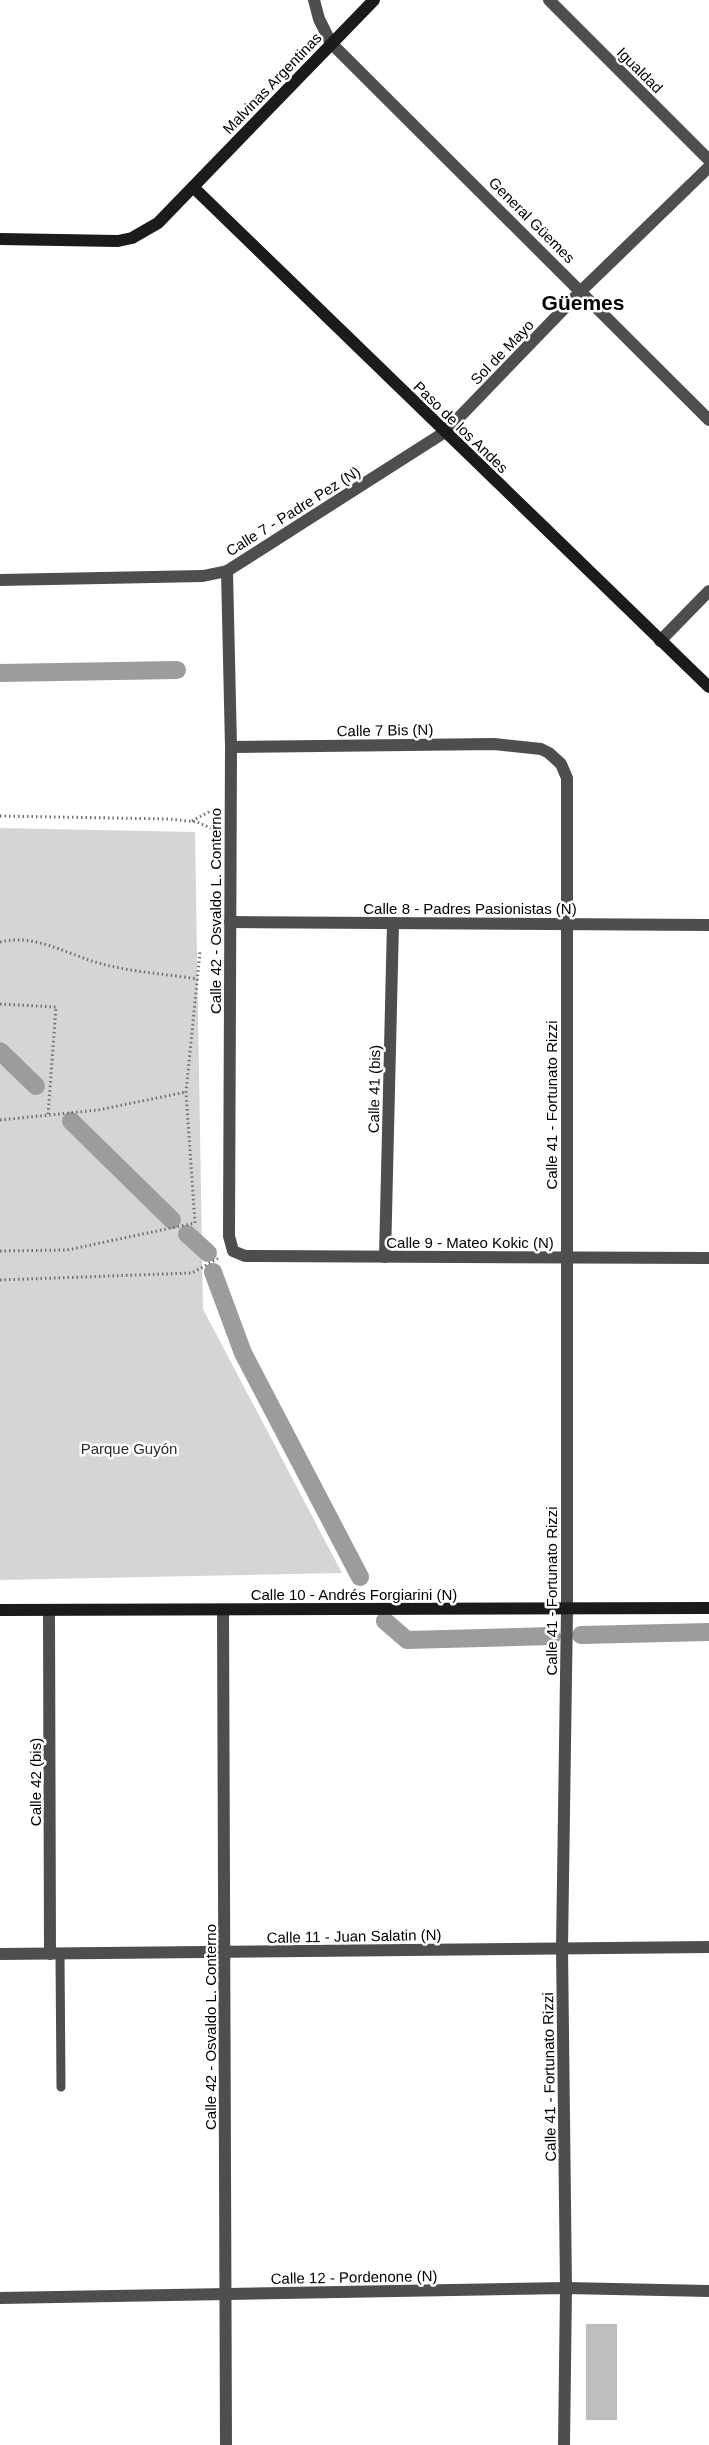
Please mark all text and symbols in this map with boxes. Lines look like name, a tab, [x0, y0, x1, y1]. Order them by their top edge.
street label: Malvinas Argentinas	[219, 29, 325, 137]
street label: Igualdad	[614, 44, 666, 96]
street label: General Güemes	[486, 174, 578, 266]
district label: Güemes	[542, 291, 624, 314]
street label: Sol de Mayo	[467, 316, 537, 388]
street label: Paso de los Andes	[410, 378, 512, 476]
street label: Calle 7 - Padre Pez (N)	[223, 463, 363, 559]
street label: Calle 7 Bis (N)	[337, 721, 433, 739]
street label: Calle 42 - Osvaldo L. Conterno	[207, 808, 224, 1014]
street label: Calle 8 - Padres Pasionistas (N)	[363, 900, 577, 917]
street label: Calle 41 - Fortunato Rizzi	[543, 1020, 560, 1190]
street label: Calle 41 (bis)	[365, 1045, 383, 1133]
street label: Calle 9 - Mateo Kokic (N)	[386, 1234, 554, 1251]
park label: Parque Guyón	[81, 1440, 177, 1457]
street label: Calle 41 - Fortunato Rizzi	[543, 1506, 560, 1676]
street label: Calle 10 - Andrés Forgiarini (N)	[251, 1586, 457, 1603]
street label: Calle 42 (bis)	[27, 1738, 44, 1826]
street label: Calle 42 - Osvaldo L. Conterno	[202, 1924, 219, 2130]
street label: Calle 11 - Juan Salatin (N)	[266, 1926, 442, 1946]
street label: Calle 41 - Fortunato Rizzi	[539, 1992, 559, 2162]
street label: Calle 12 - Pordenone (N)	[270, 2267, 438, 2287]

